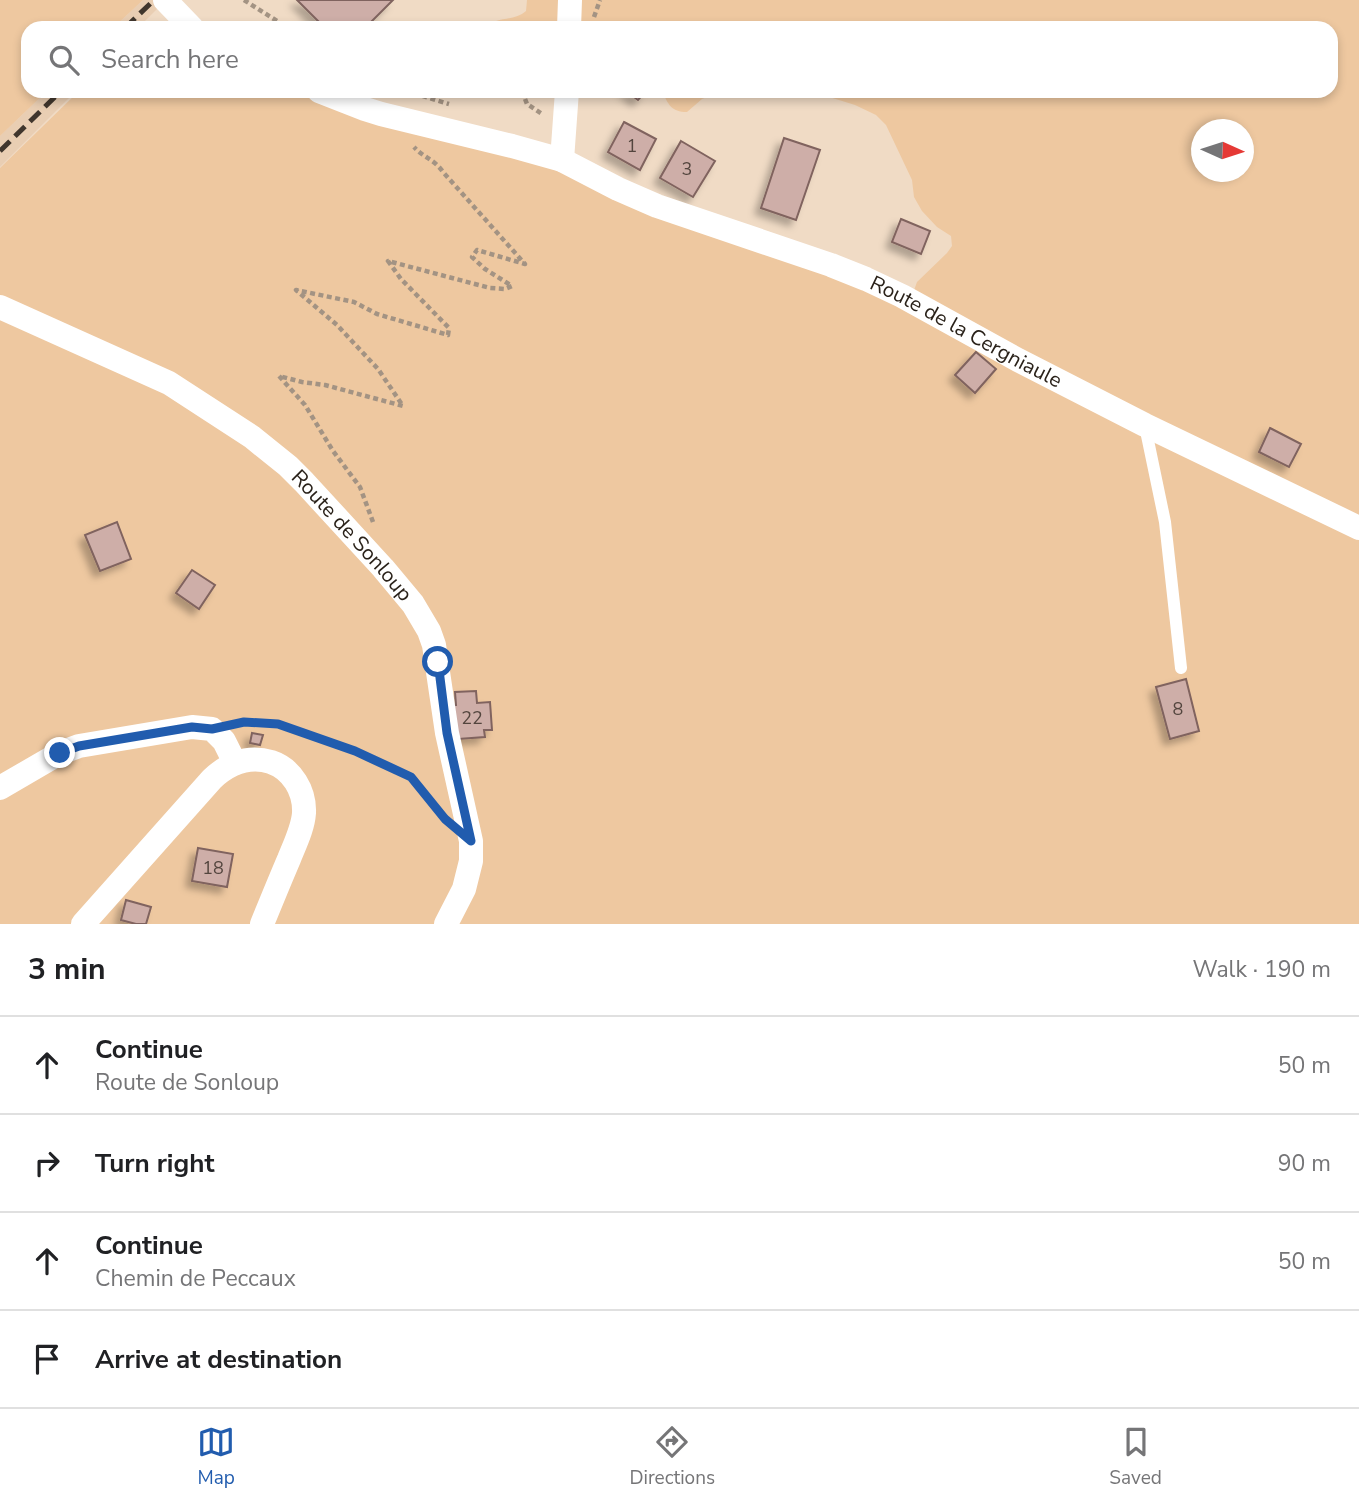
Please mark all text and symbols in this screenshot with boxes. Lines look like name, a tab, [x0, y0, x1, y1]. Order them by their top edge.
search box	[21, 21, 1338, 98]
icon: search	[45, 41, 83, 79]
text: Search here	[101, 42, 239, 77]
north arrow	[1191, 119, 1254, 182]
house number: 1	[627, 134, 637, 158]
house number: 3	[682, 157, 692, 181]
street label: Route de la Cergniaule	[865, 269, 1067, 394]
street label: Route de Sonloup	[285, 463, 419, 607]
route start	[422, 646, 453, 677]
house number: 8	[1173, 697, 1183, 721]
house number: 22	[461, 706, 483, 730]
route end	[44, 737, 75, 768]
house number: 18	[202, 856, 224, 880]
text: 3 min	[28, 949, 106, 990]
text: Walk · 190 m	[1192, 954, 1331, 985]
text: Continue	[95, 1032, 203, 1067]
icon: ahead	[28, 1046, 66, 1084]
text: 50 m	[1278, 1050, 1331, 1081]
text: Route de Sonloup	[95, 1067, 279, 1098]
icon: right	[28, 1144, 66, 1182]
text: Turn right	[95, 1146, 214, 1181]
text: 90 m	[1278, 1148, 1331, 1179]
text: Continue	[95, 1228, 203, 1263]
icon: ahead	[28, 1242, 66, 1280]
text: 50 m	[1278, 1246, 1331, 1277]
text: Chemin de Peccaux	[95, 1263, 296, 1294]
icon: arrive	[28, 1340, 66, 1378]
text: Arrive at destination	[95, 1342, 342, 1377]
tab: Map	[197, 1423, 235, 1491]
tab: Directions	[629, 1423, 715, 1491]
tab: Saved	[1109, 1423, 1162, 1491]

